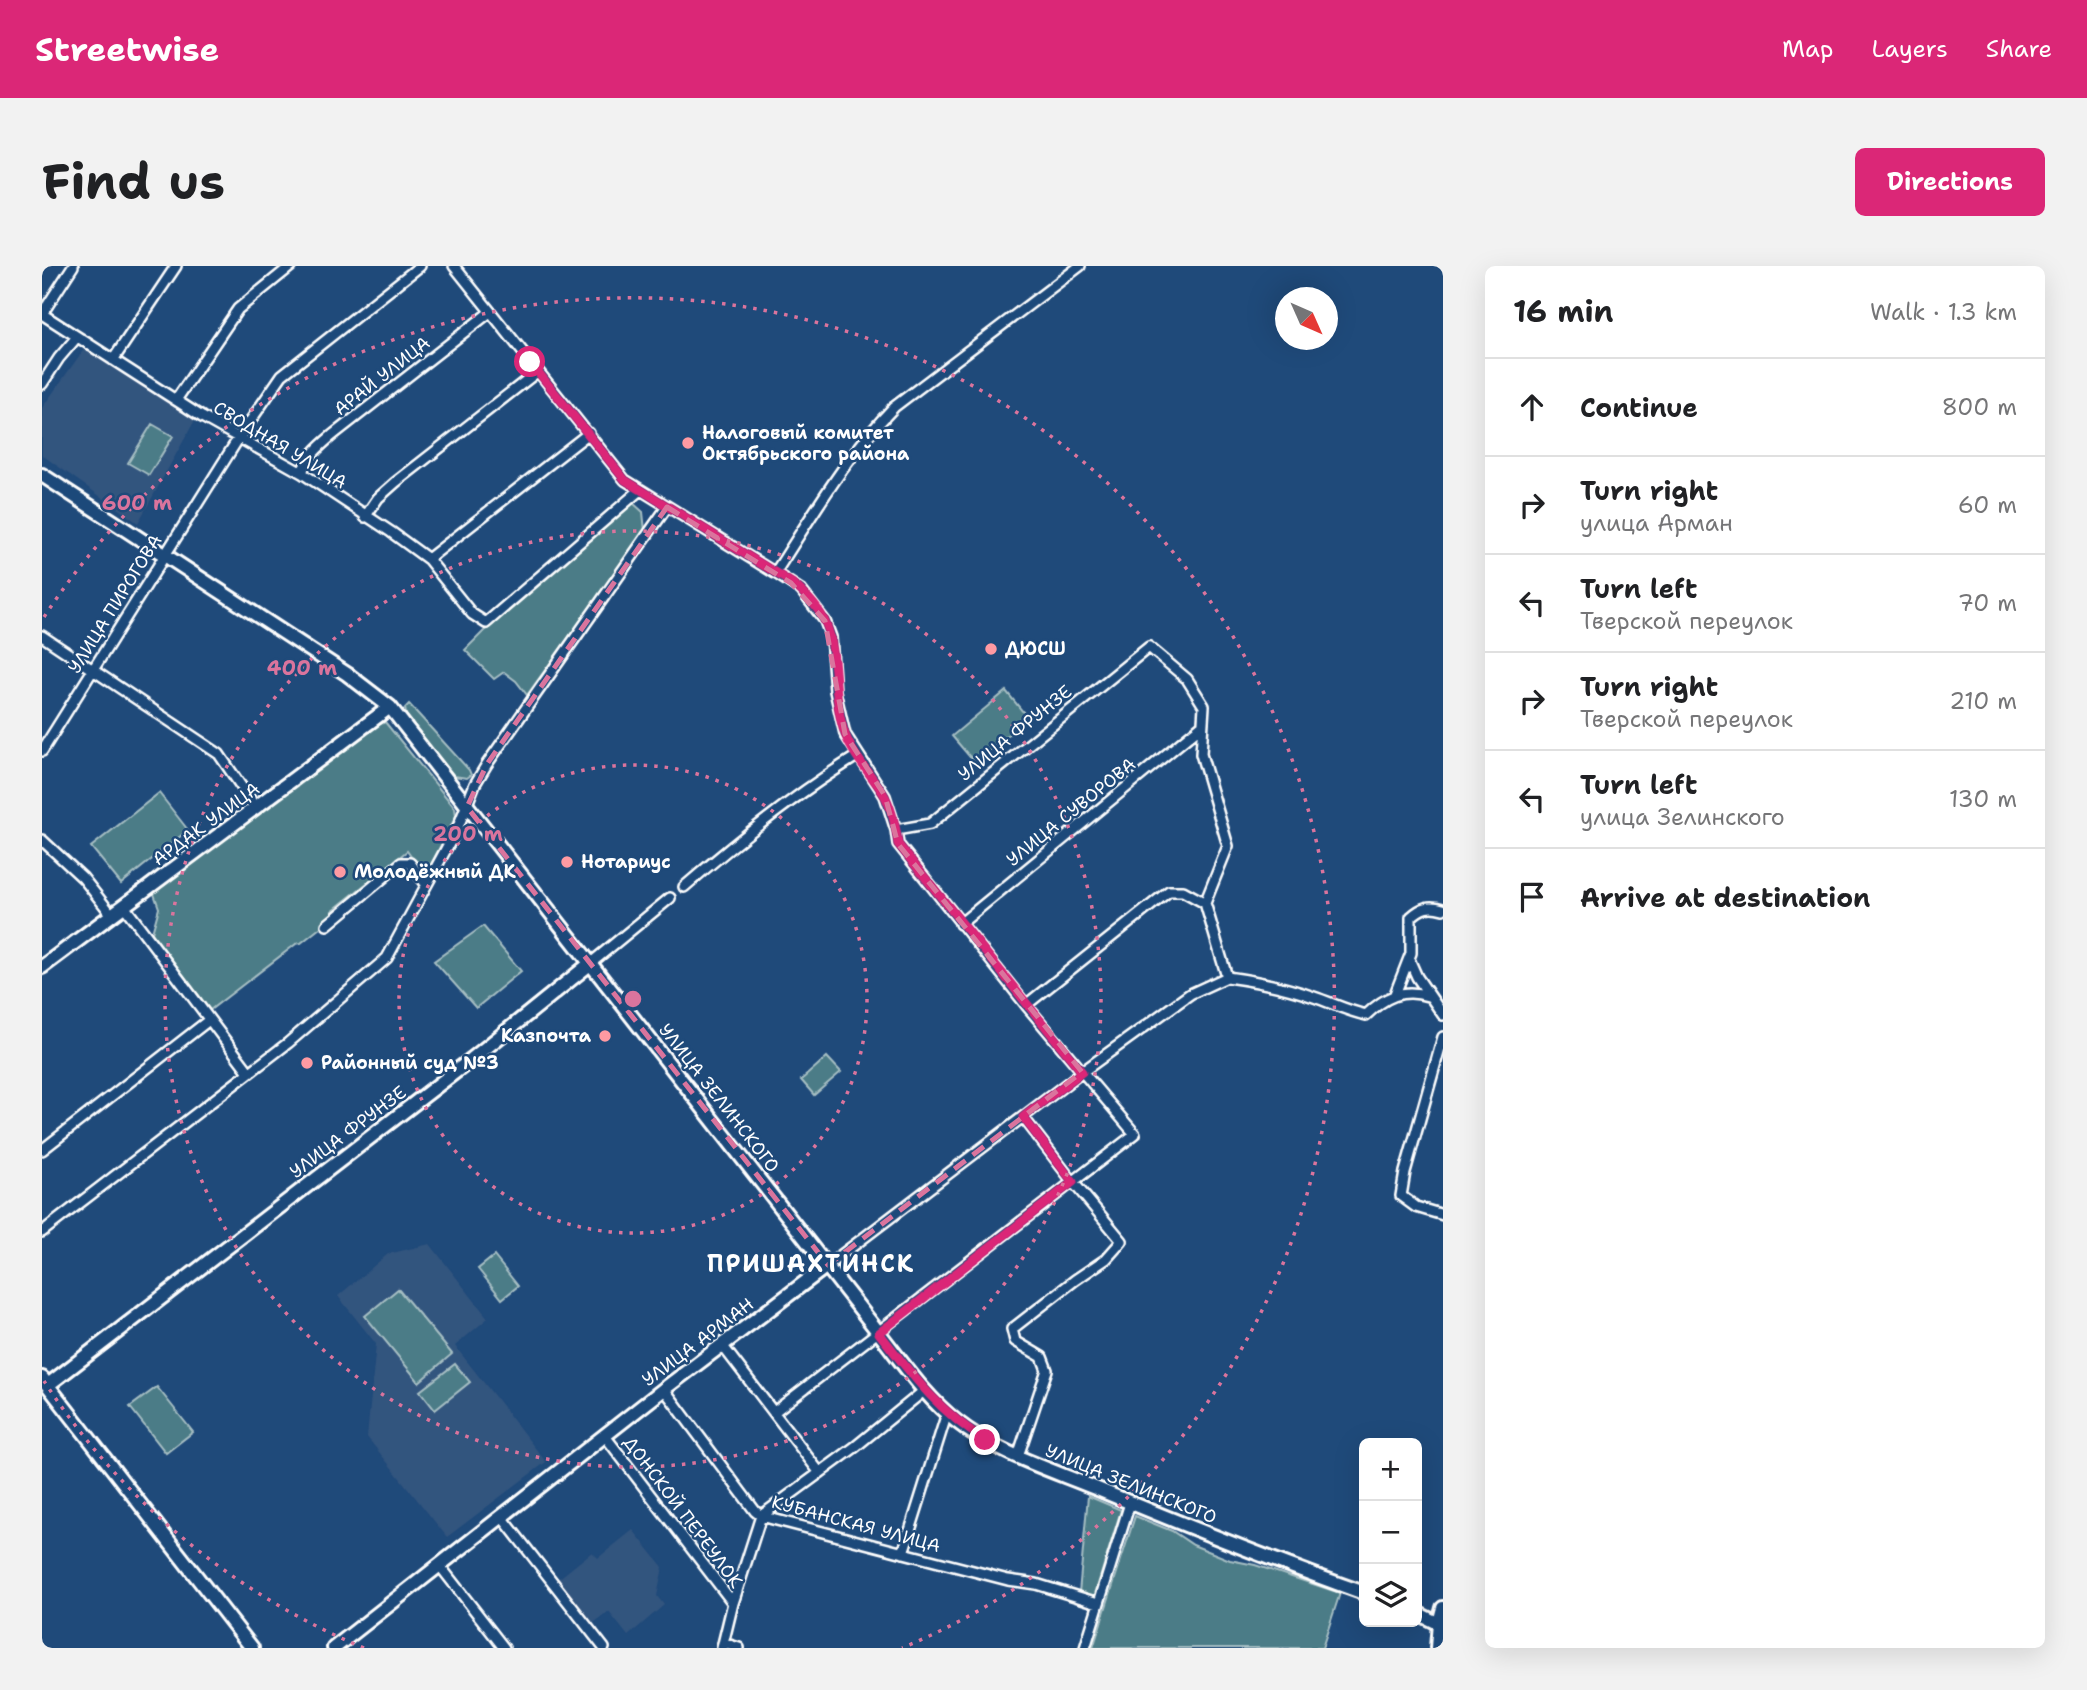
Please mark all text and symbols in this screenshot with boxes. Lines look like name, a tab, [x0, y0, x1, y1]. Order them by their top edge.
text: Streetwise	[35, 27, 219, 72]
text: Map	[1782, 33, 1833, 65]
text: Layers	[1871, 33, 1948, 65]
text: Share	[1986, 33, 2052, 65]
button: Directions	[1855, 148, 2045, 216]
text: Find us	[42, 149, 225, 215]
north arrow	[1275, 287, 1338, 350]
text: 16 min	[1513, 291, 1613, 332]
text: Walk · 1.3 km	[1870, 297, 2017, 327]
street label: АРАЙ УЛИЦА	[329, 331, 435, 421]
route start	[514, 346, 545, 377]
icon: ahead	[1513, 388, 1551, 426]
text: Continue	[1580, 390, 1698, 425]
text: 800 m	[1942, 392, 2017, 422]
street label: СВОДНАЯ УЛИЦА	[209, 396, 351, 494]
place label: Налоговый комитет Октябрьского района	[702, 421, 910, 466]
marker: Налоговый комитет Октябрьского района	[680, 435, 696, 451]
text: Turn right	[1580, 473, 1718, 508]
icon: right	[1513, 486, 1551, 524]
text: 600 m	[102, 489, 172, 517]
text: 60 m	[1958, 490, 2017, 520]
text: улица Арман	[1580, 508, 1733, 538]
street label: УЛИЦА ПИРОГОВА	[63, 530, 167, 678]
text: Turn left	[1580, 571, 1697, 606]
icon: left	[1513, 584, 1551, 622]
text: 70 m	[1958, 588, 2017, 618]
text: Тверской переулок	[1580, 606, 1793, 636]
place label: ДЮСШ	[1005, 637, 1066, 661]
marker: ДЮСШ	[983, 641, 999, 657]
text: 400 m	[267, 654, 337, 682]
text: Turn right	[1580, 669, 1718, 704]
street label: УЛИЦА ФРУНЗЕ	[953, 680, 1077, 786]
icon: right	[1513, 682, 1551, 720]
text: 210 m	[1949, 686, 2017, 716]
text: Тверской переулок	[1580, 704, 1793, 734]
street label: УЛИЦА СУВОРОВА	[1001, 752, 1141, 872]
text: Turn left	[1580, 767, 1697, 802]
street label: АРДАК УЛИЦА	[147, 777, 265, 871]
icon: left	[1513, 780, 1551, 818]
text: 130 m	[1949, 784, 2017, 814]
text: улица Зелинского	[1580, 802, 1785, 832]
text: 200 m	[433, 820, 503, 848]
place label: Нотариус	[581, 850, 671, 874]
marker: Нотариус	[559, 854, 575, 870]
place label: Молодёжный ДК	[354, 860, 516, 884]
marker: Молодёжный ДК	[332, 864, 348, 880]
icon: arrive	[1513, 878, 1551, 916]
text: Arrive at destination	[1580, 880, 1870, 915]
centre of rings	[621, 987, 645, 1011]
street label: УЛИЦА ЗЕЛИНСКОГО	[653, 1019, 785, 1177]
place label: Казпочта	[501, 1024, 592, 1048]
marker: Казпочта	[597, 1028, 613, 1044]
place label: Районный суд №3	[321, 1051, 499, 1075]
marker: Районный суд №3	[299, 1055, 315, 1071]
street label: УЛИЦА ФРУНЗЕ	[285, 1080, 411, 1184]
district label: ПРИШАХТИНСК	[707, 1248, 915, 1280]
street label: УЛИЦА АРМАН	[637, 1292, 759, 1392]
route end	[969, 1424, 1000, 1455]
street label: ДОНСКОЙ ПЕРЕУЛОК	[618, 1431, 748, 1593]
map controls	[1359, 1438, 1422, 1627]
button: +	[1359, 1438, 1422, 1501]
street label: УЛИЦА ЗЕЛИНСКОГО	[1042, 1439, 1220, 1529]
street label: КУБАНСКАЯ УЛИЦА	[769, 1490, 943, 1558]
button: −	[1359, 1501, 1422, 1564]
button: layers	[1359, 1564, 1422, 1627]

